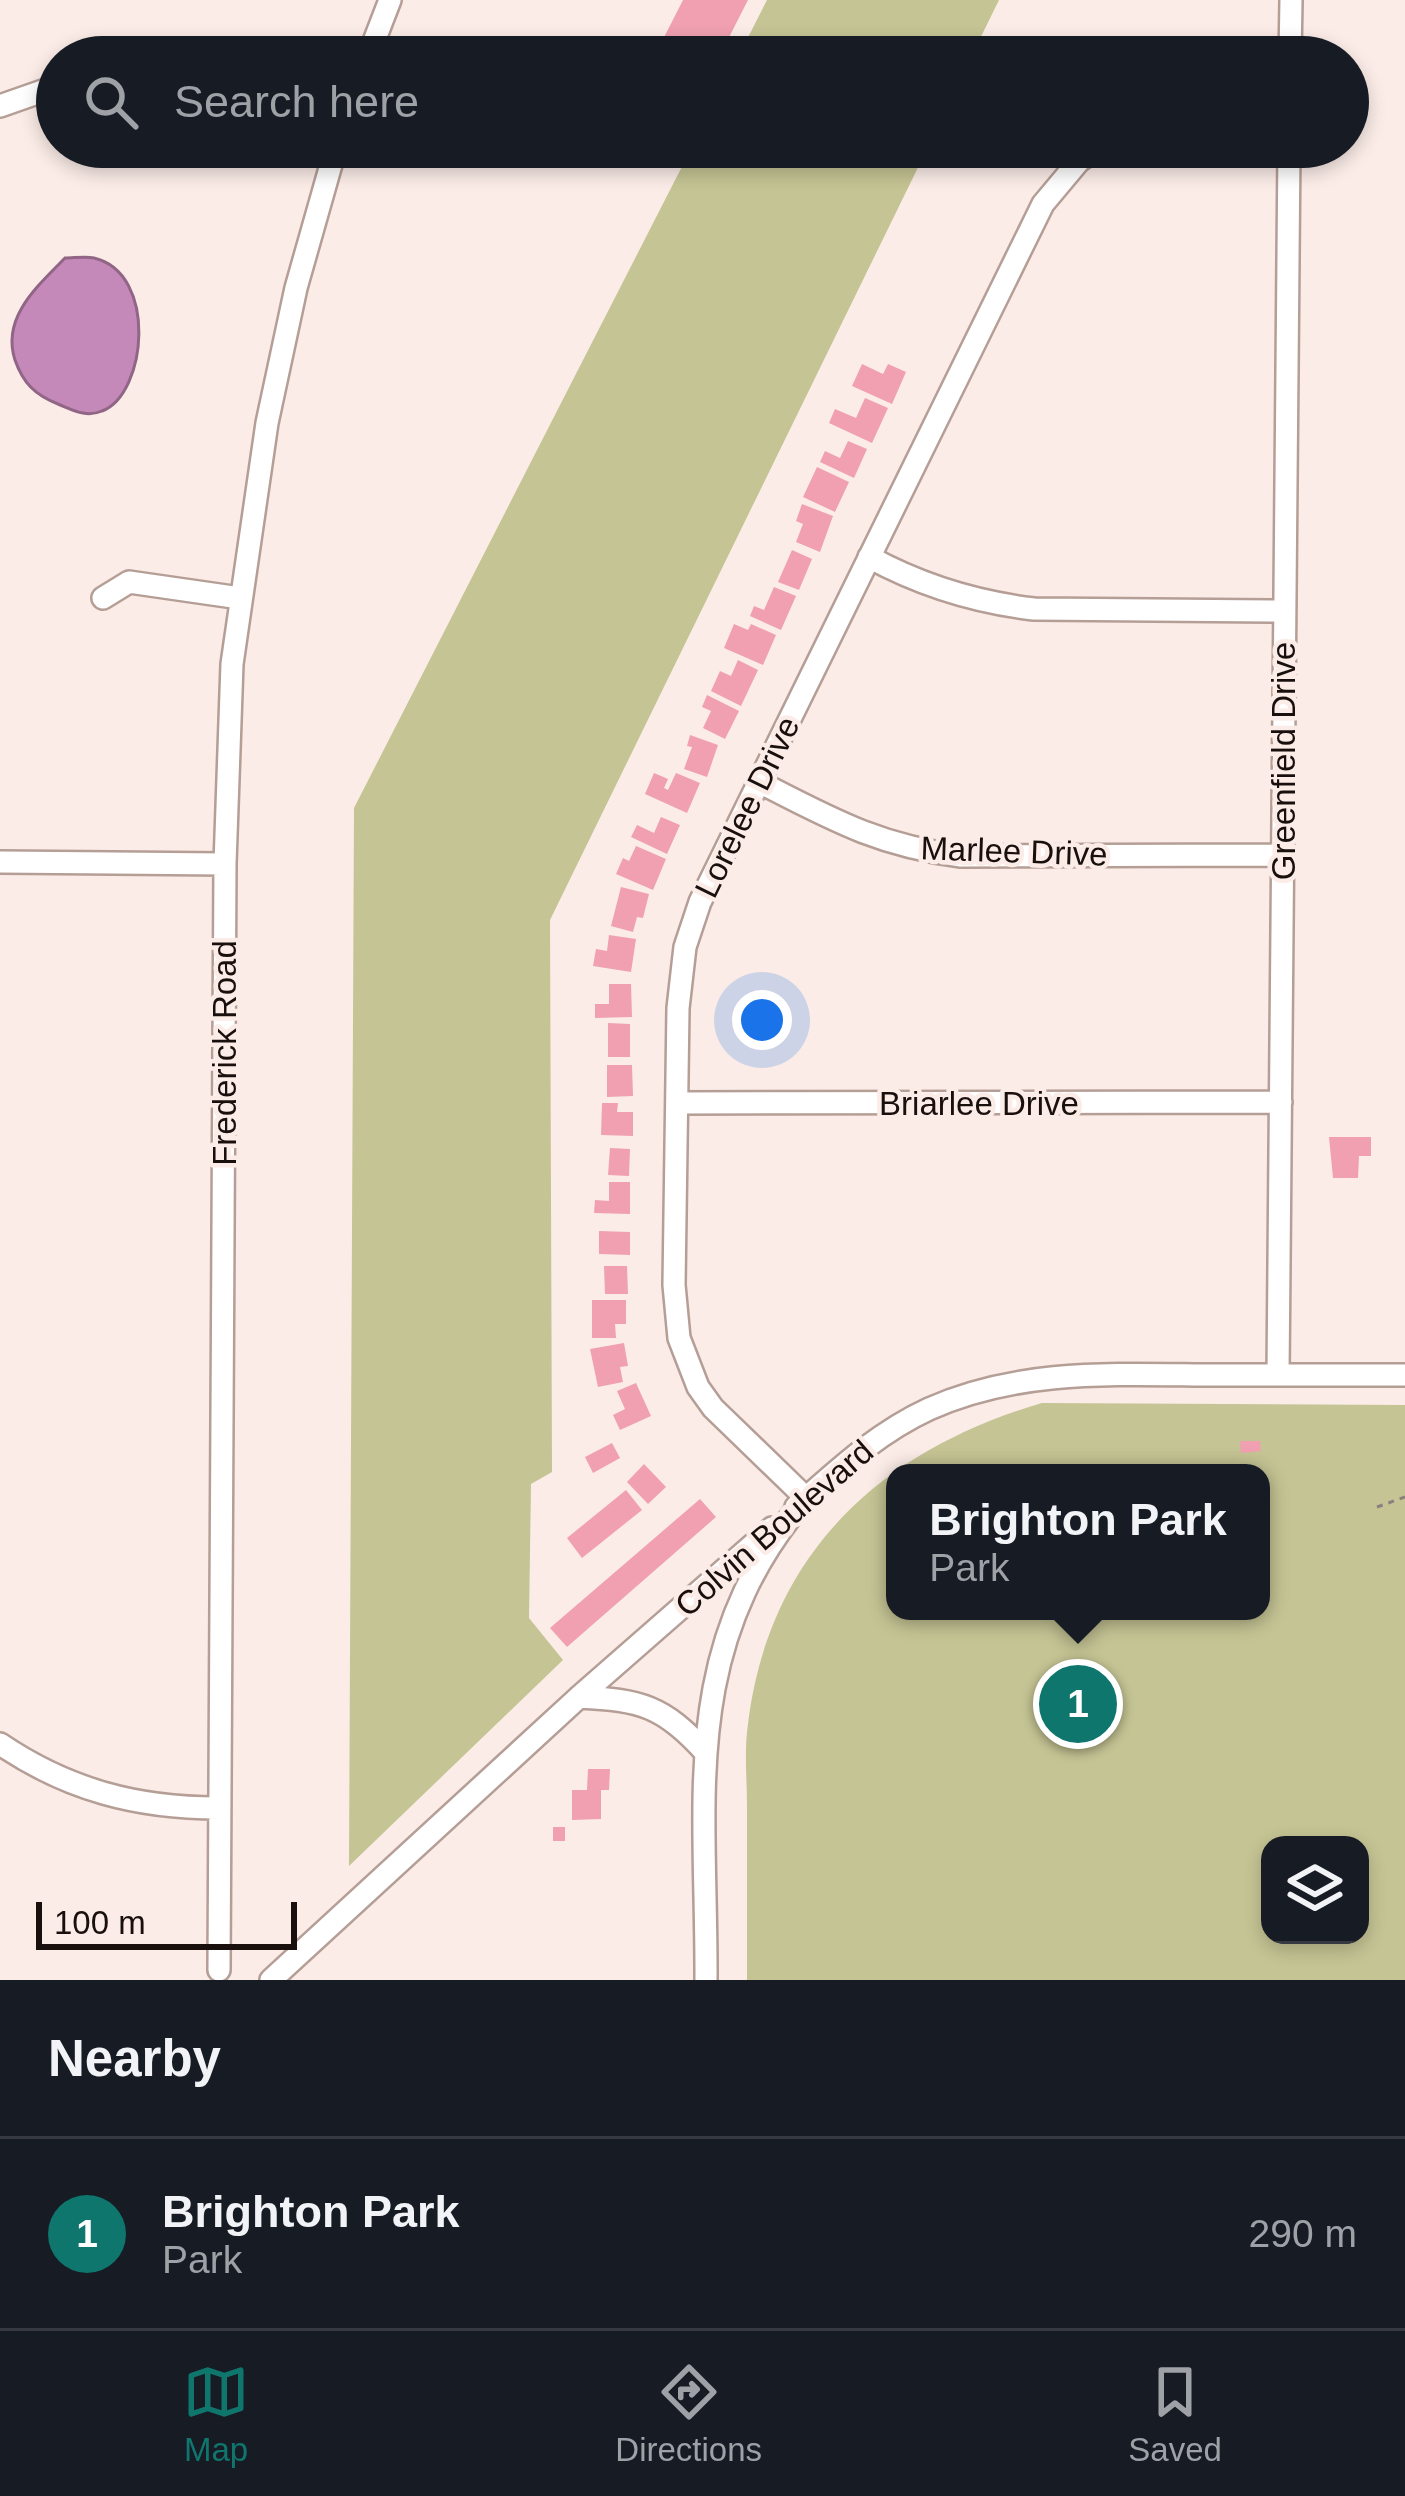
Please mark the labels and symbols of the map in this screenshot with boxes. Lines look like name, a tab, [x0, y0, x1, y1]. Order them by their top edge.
street label: Greenfield Drive	[1265, 642, 1302, 880]
street label: Lorelee Drive	[687, 711, 807, 903]
street label: Marlee Drive	[920, 829, 1108, 873]
street label: Frederick Road	[206, 940, 243, 1166]
your location	[732, 990, 792, 1050]
street label: Briarlee Drive	[879, 1085, 1079, 1122]
street label: Colvin Boulevard	[668, 1432, 880, 1624]
pin: 1	[1039, 1659, 1117, 1749]
scale bar	[36, 1896, 297, 1949]

